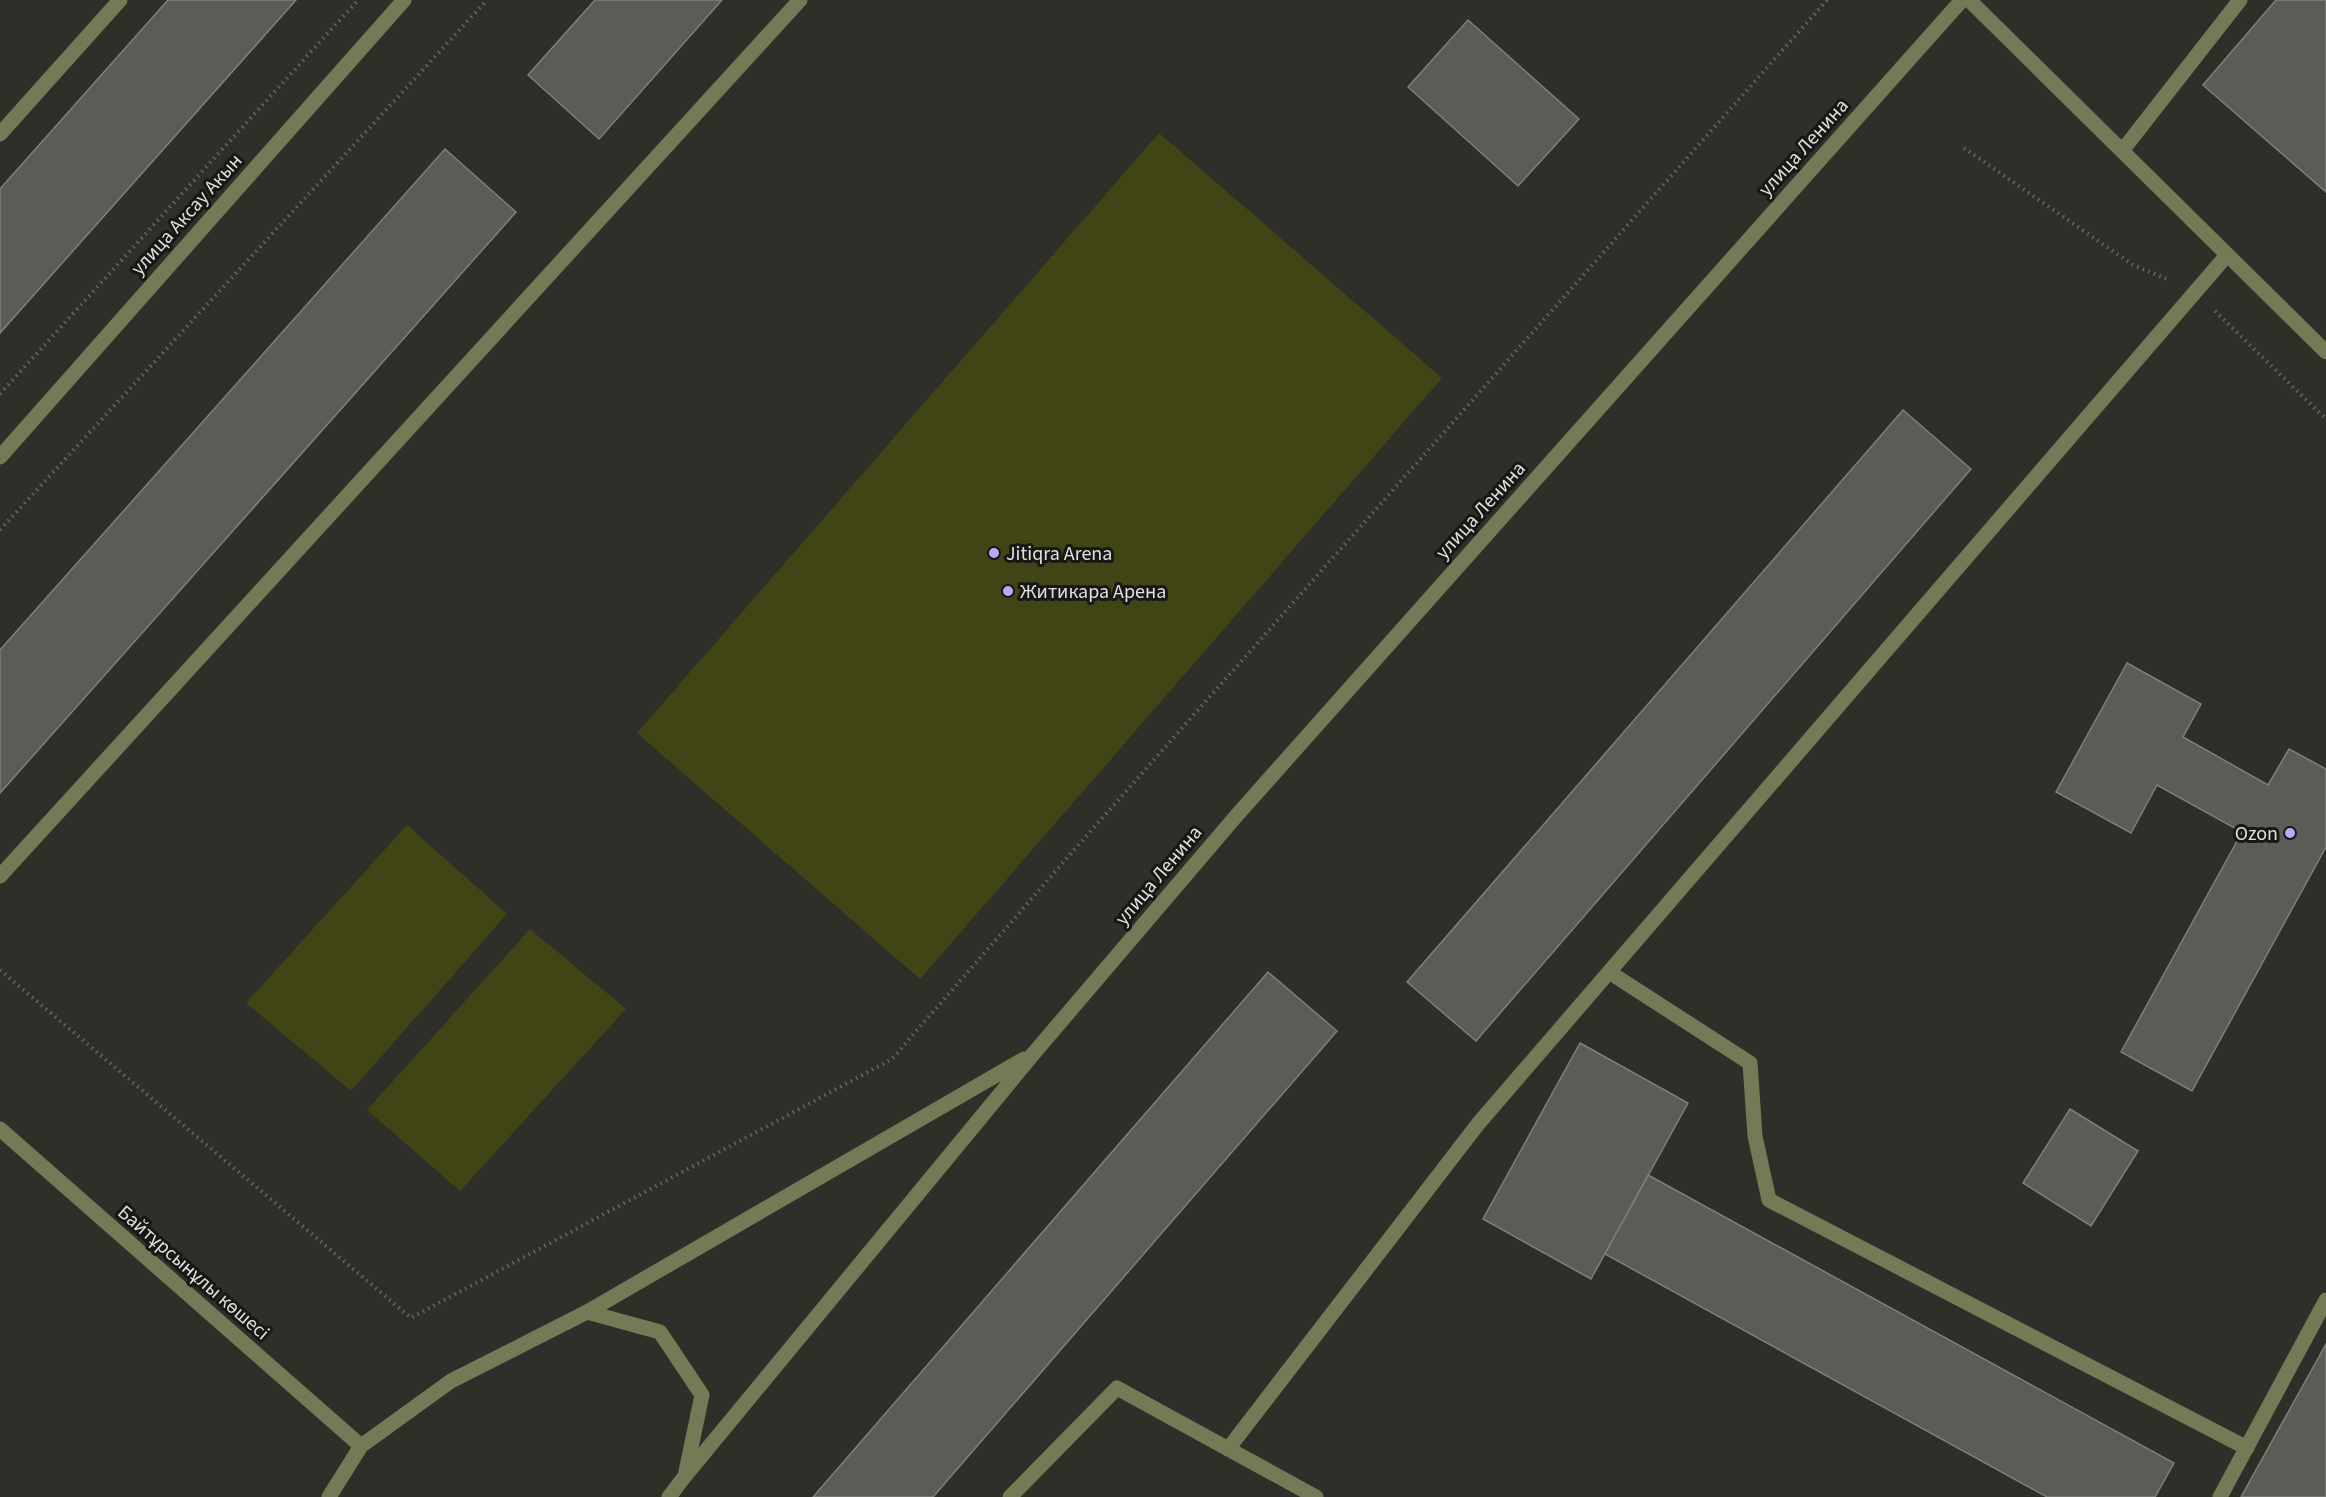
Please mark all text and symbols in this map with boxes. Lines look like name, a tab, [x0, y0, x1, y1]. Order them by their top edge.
street label: улица Ленина	[1752, 93, 1855, 203]
street label: улица Аксау Акын	[125, 148, 249, 282]
street label: улица Ленина	[1429, 456, 1532, 566]
place label: Jitiqra Arena	[1006, 540, 1112, 568]
marker: Jitiqra Arena	[987, 546, 1001, 560]
place label: Житикара Арена	[1020, 578, 1166, 606]
marker: Житикара Арена	[1001, 584, 1015, 598]
street label: улица Ленина	[1109, 820, 1209, 932]
place label: Ozon	[2235, 820, 2278, 848]
marker: Ozon	[2283, 826, 2297, 840]
street label: Байтұрсынұлы көшесі	[111, 1199, 275, 1347]

